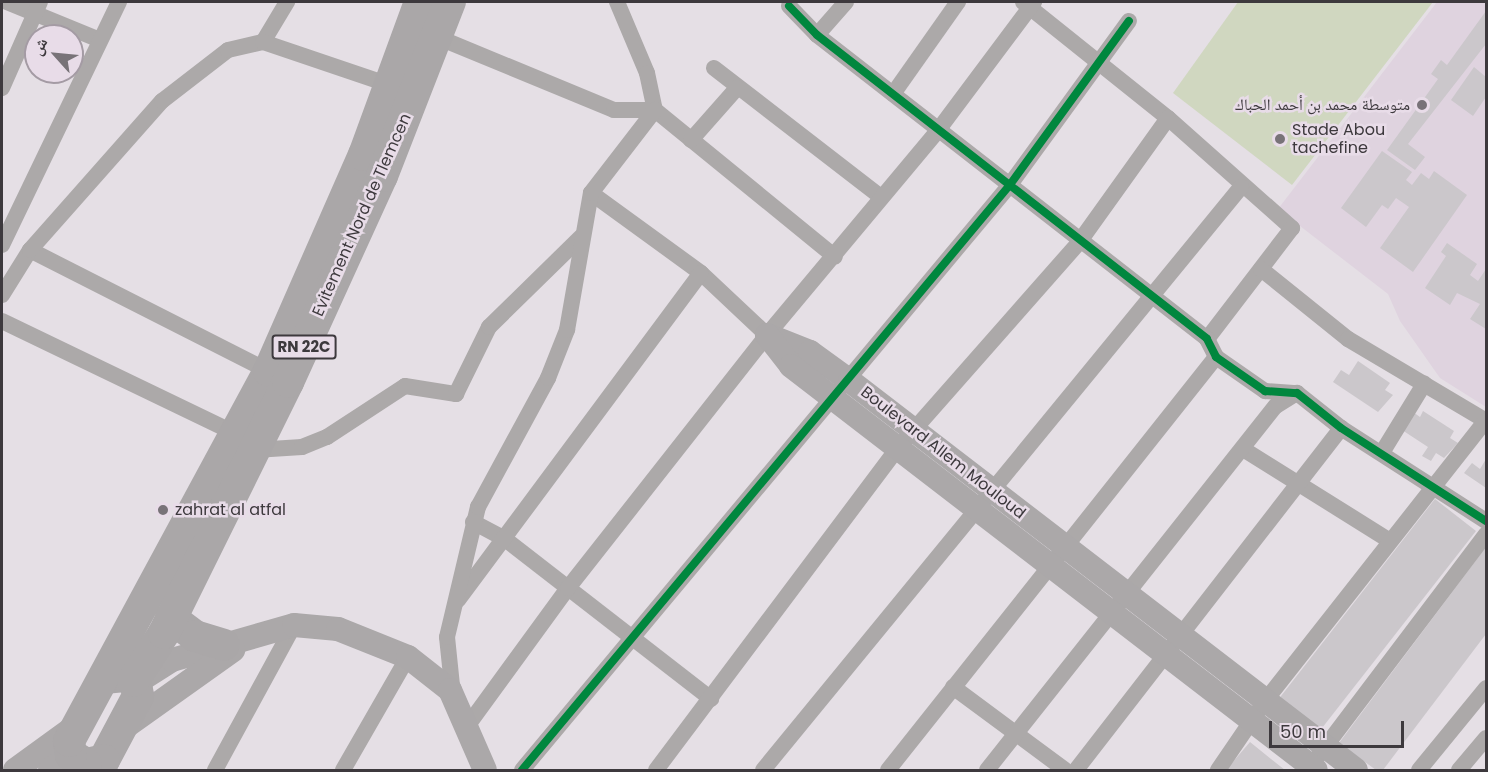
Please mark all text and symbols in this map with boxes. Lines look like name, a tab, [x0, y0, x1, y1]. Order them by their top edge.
north arrow	[24, 24, 84, 84]
text: ش	[25, 34, 53, 59]
place label: متوسطة محمد بن أحمد الحباك	[1235, 95, 1410, 115]
marker: متوسطة محمد بن أحمد الحباك	[1415, 98, 1429, 112]
street label: Evitement Nord de Tlemcen	[308, 111, 416, 319]
place label: Stade Abou tachefine	[1292, 120, 1385, 158]
marker: Stade Abou tachefine	[1273, 132, 1287, 146]
road number: RN 22C	[271, 335, 337, 359]
street label: Boulevard Allem Mouloud	[857, 383, 1029, 523]
place label: zahrat al atfal	[175, 500, 286, 520]
marker: zahrat al atfal	[156, 503, 170, 517]
scale bar	[1272, 709, 1407, 747]
text: 50 m	[1280, 719, 1326, 744]

